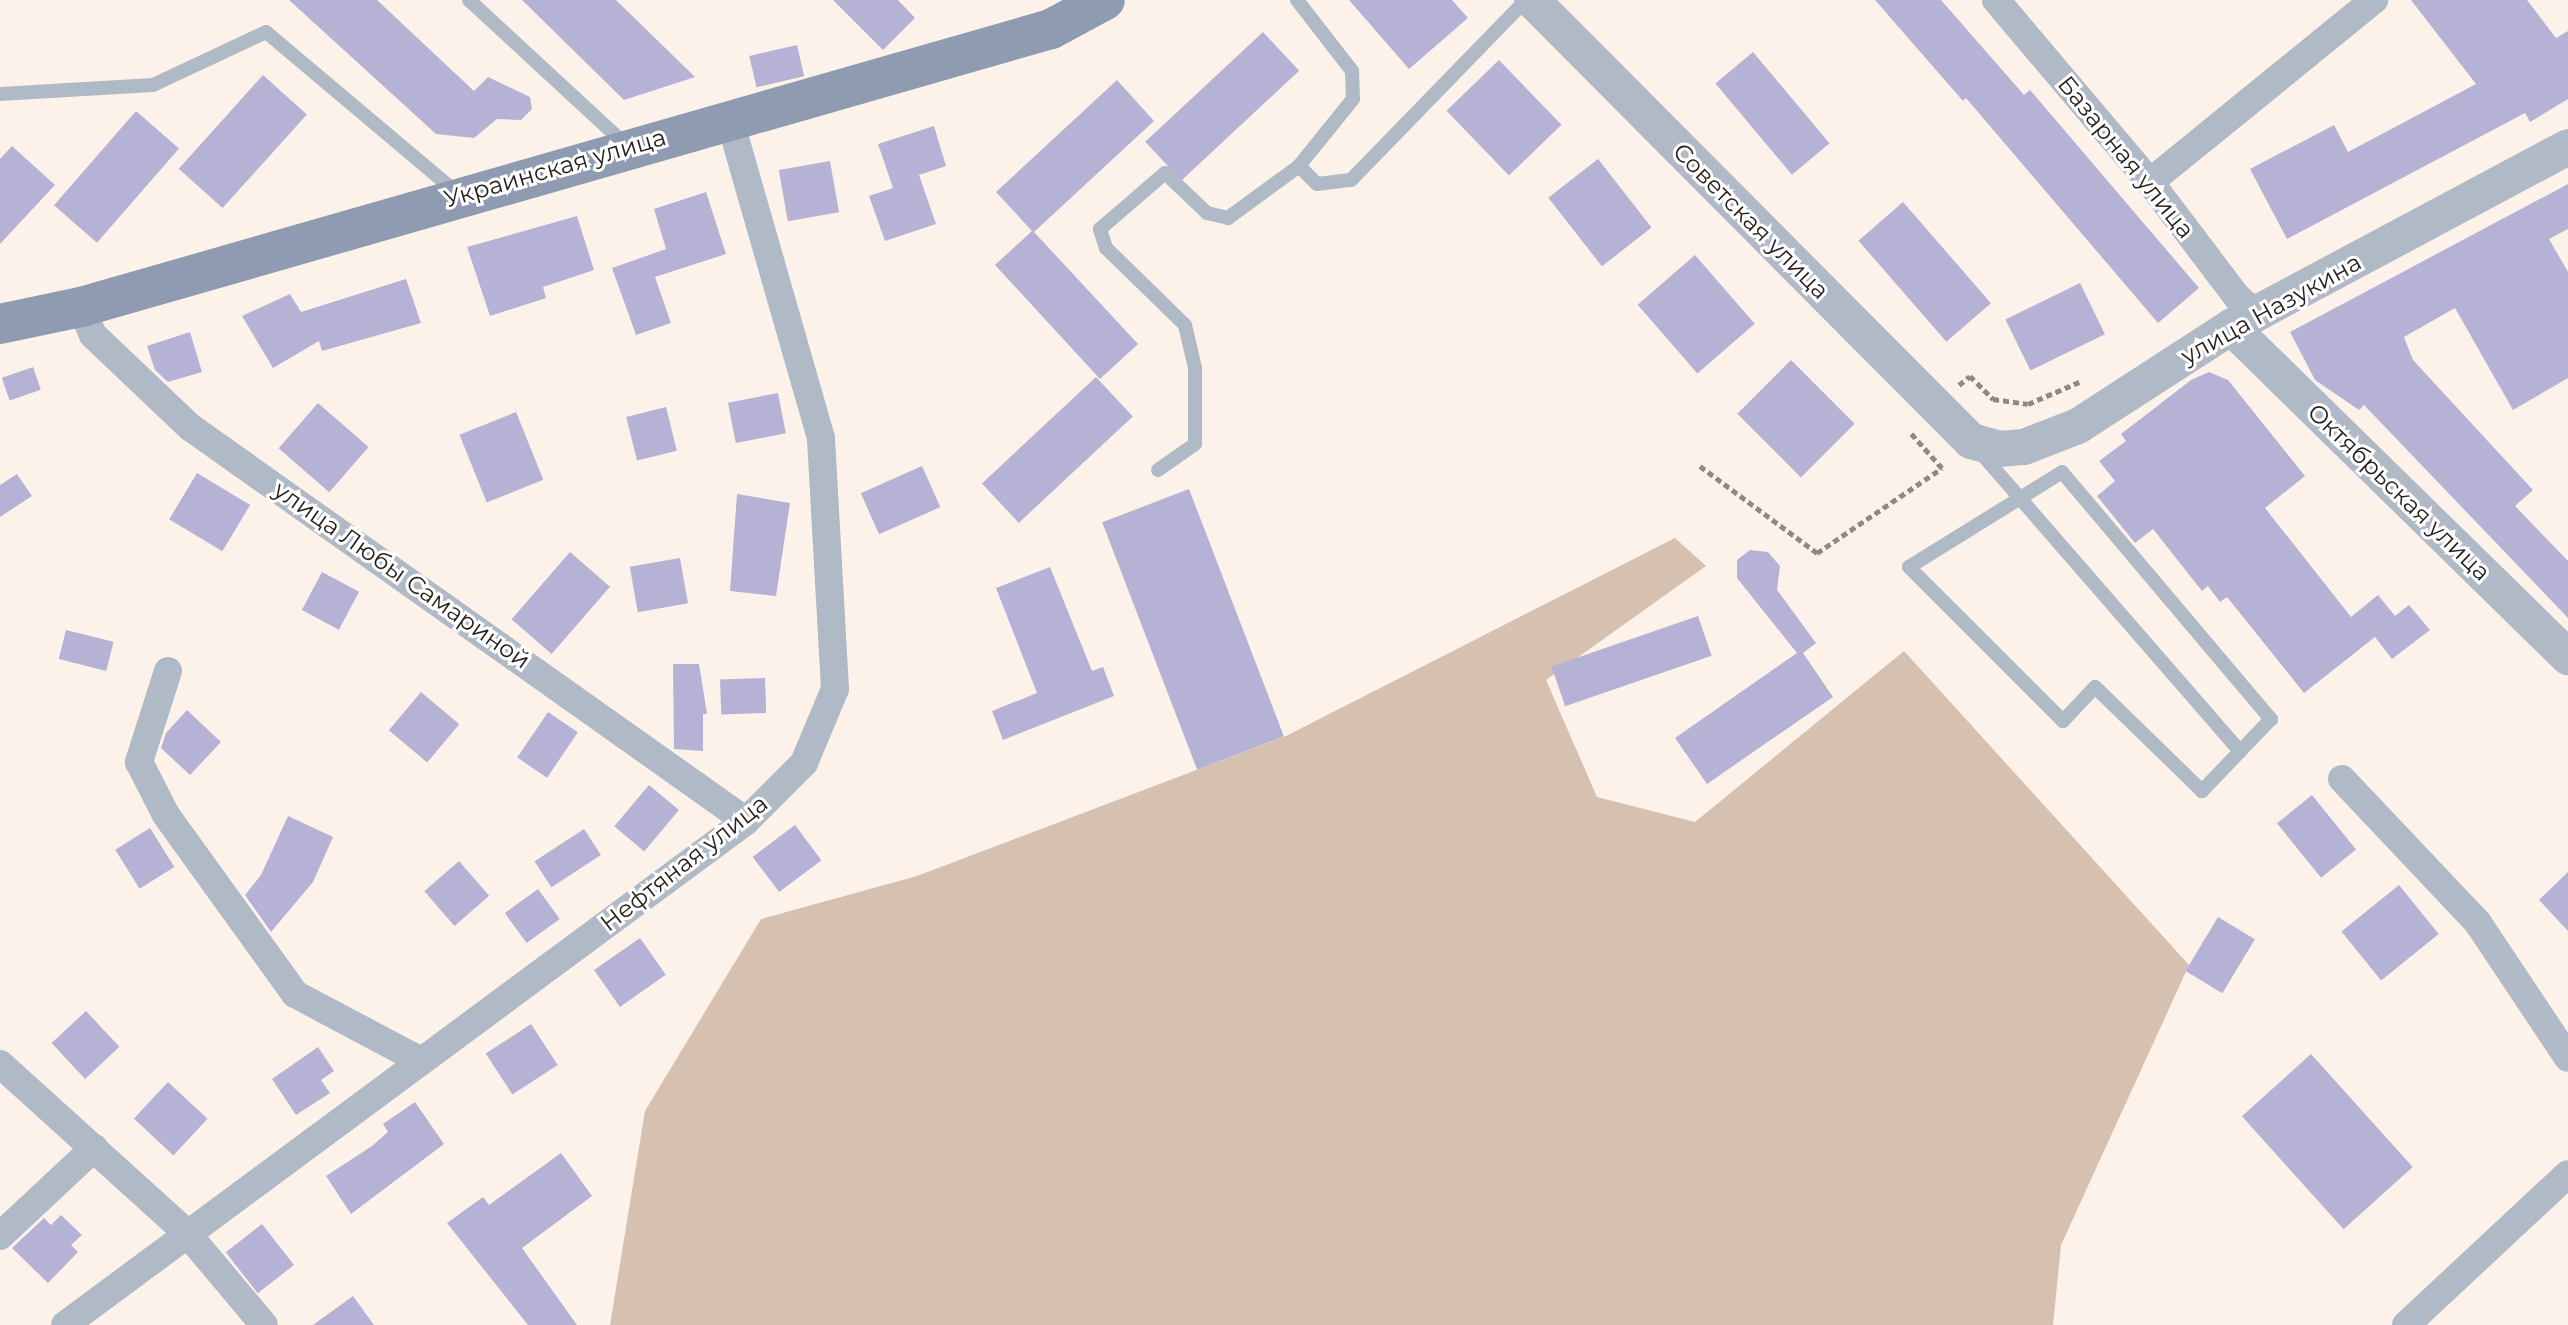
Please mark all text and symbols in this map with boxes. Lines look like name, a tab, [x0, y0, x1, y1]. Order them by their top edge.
street label: Базарная улица	[2052, 70, 2200, 244]
street label: Украинская улица	[441, 123, 669, 213]
street label: Советская улица	[1667, 137, 1835, 305]
street label: улица Назукина	[2176, 247, 2366, 371]
street label: Октябрьская улица	[2302, 397, 2496, 587]
street label: улица Любы Самариной	[268, 475, 536, 675]
street label: Нефтяная улица	[595, 789, 773, 937]

